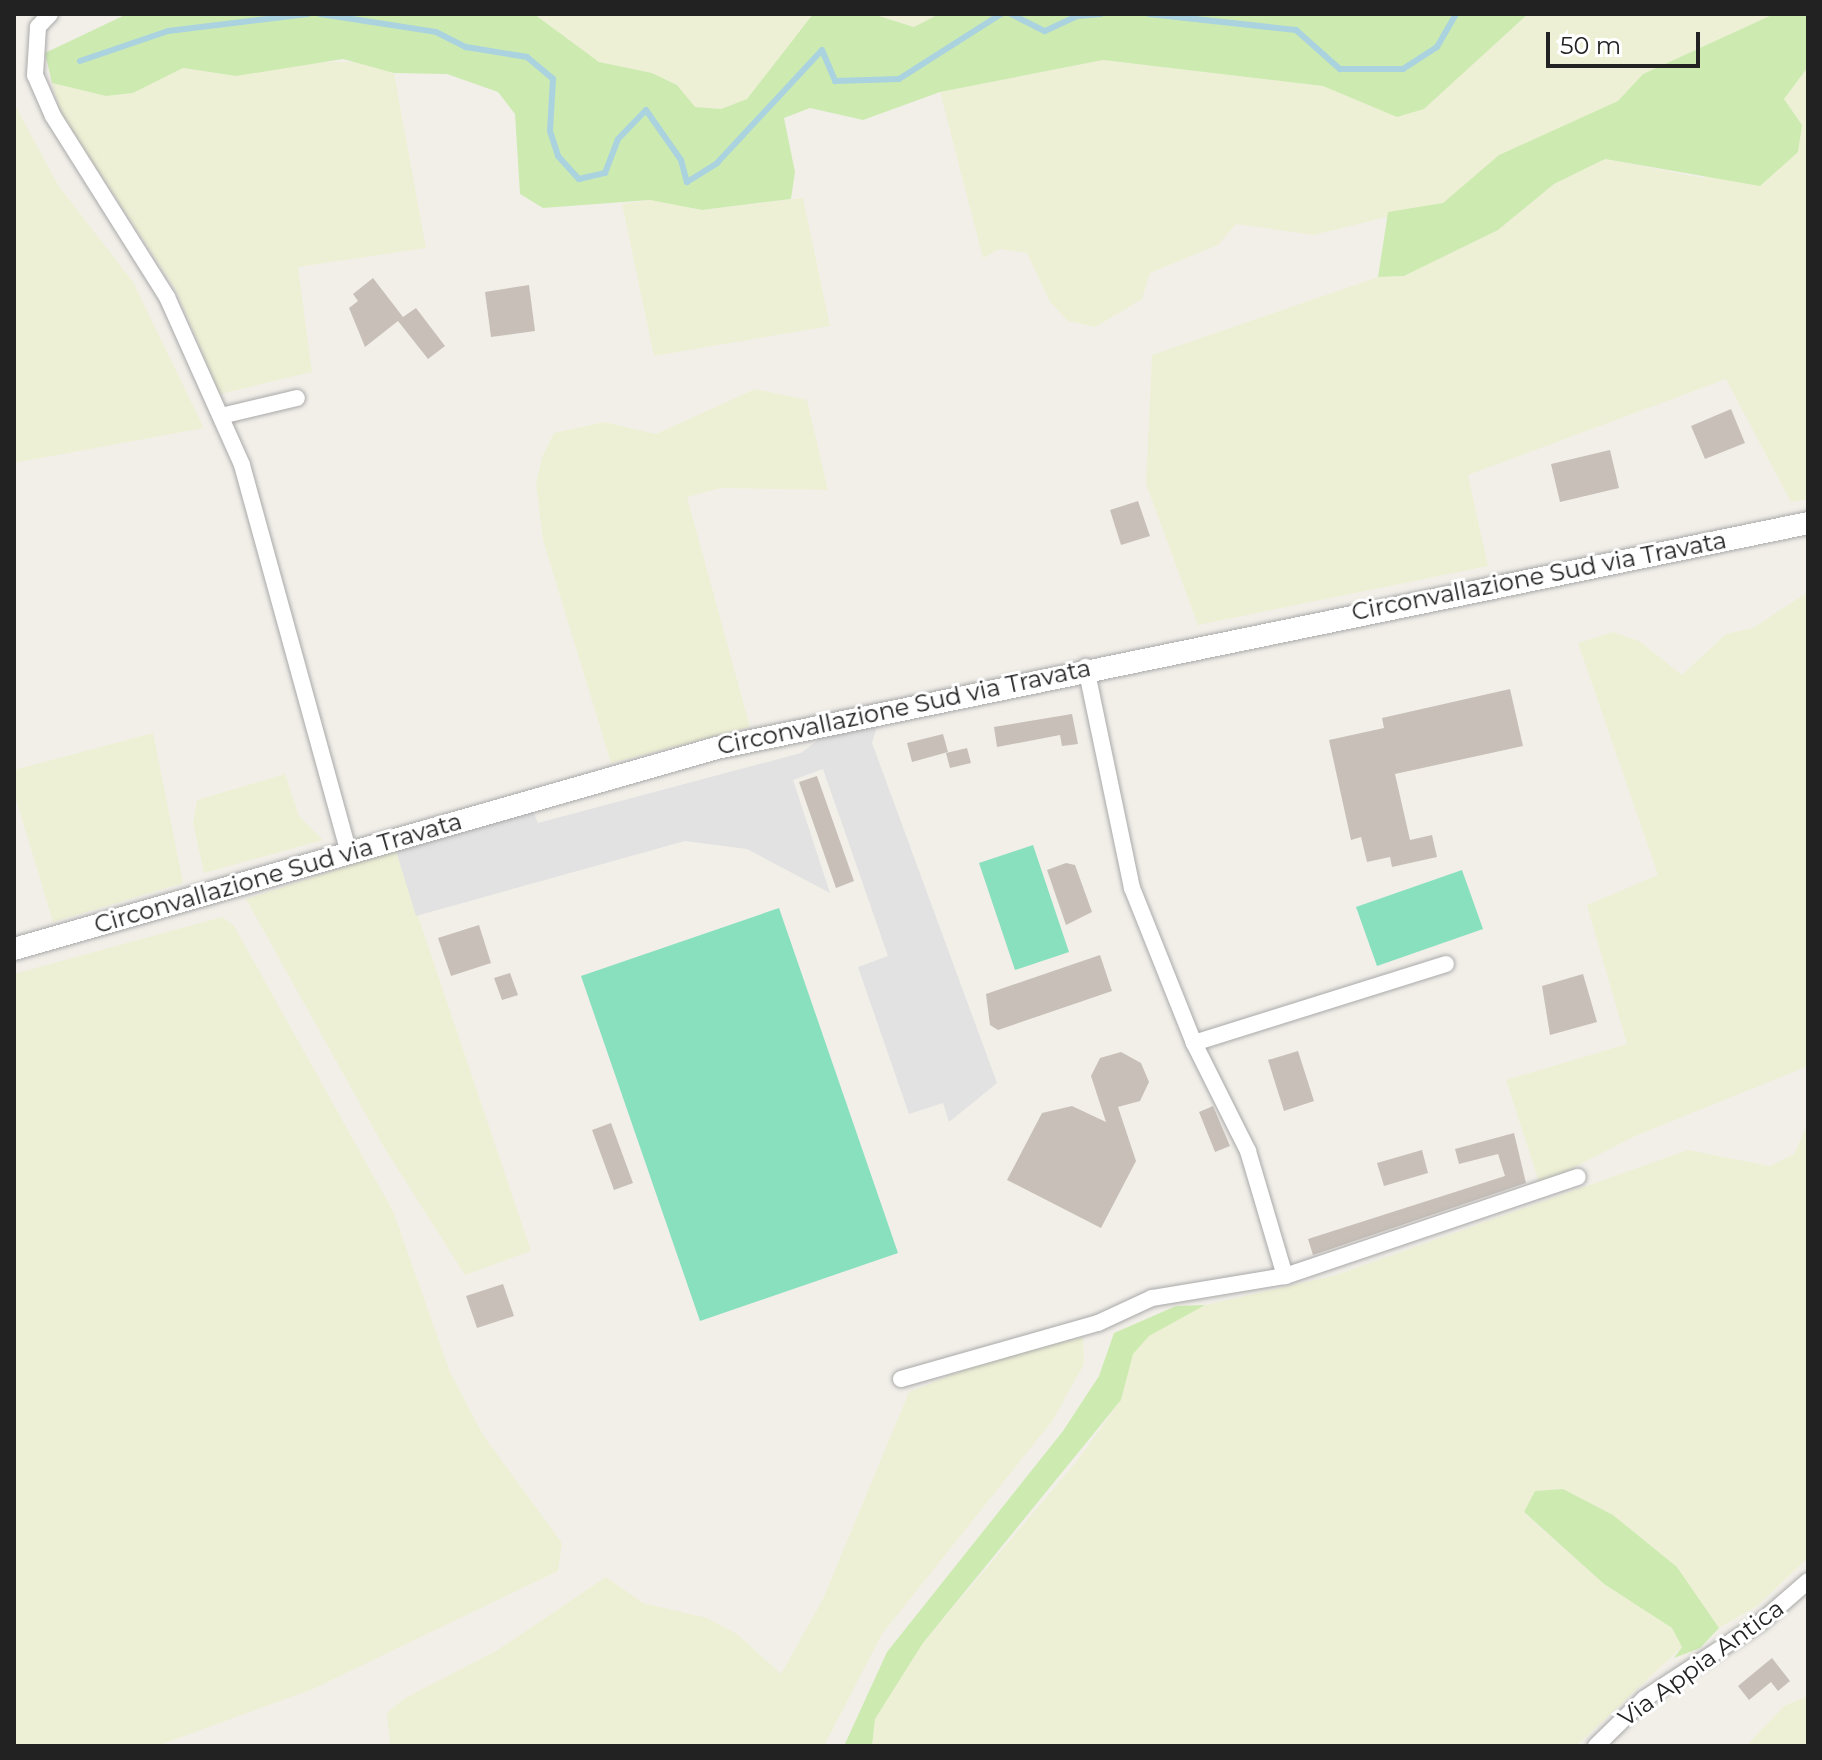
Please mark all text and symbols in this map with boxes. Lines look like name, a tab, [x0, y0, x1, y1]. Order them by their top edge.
scale bar	[1550, 16, 1704, 66]
text: 50 m	[1560, 31, 1621, 60]
street label: Circonvallazione Sud via Travata	[1349, 525, 1729, 627]
street label: Circonvallazione Sud via Travata	[715, 653, 1093, 761]
street label: Circonvallazione Sud via Travata	[91, 807, 465, 939]
street label: Via Appia Antica	[1613, 1593, 1789, 1733]

